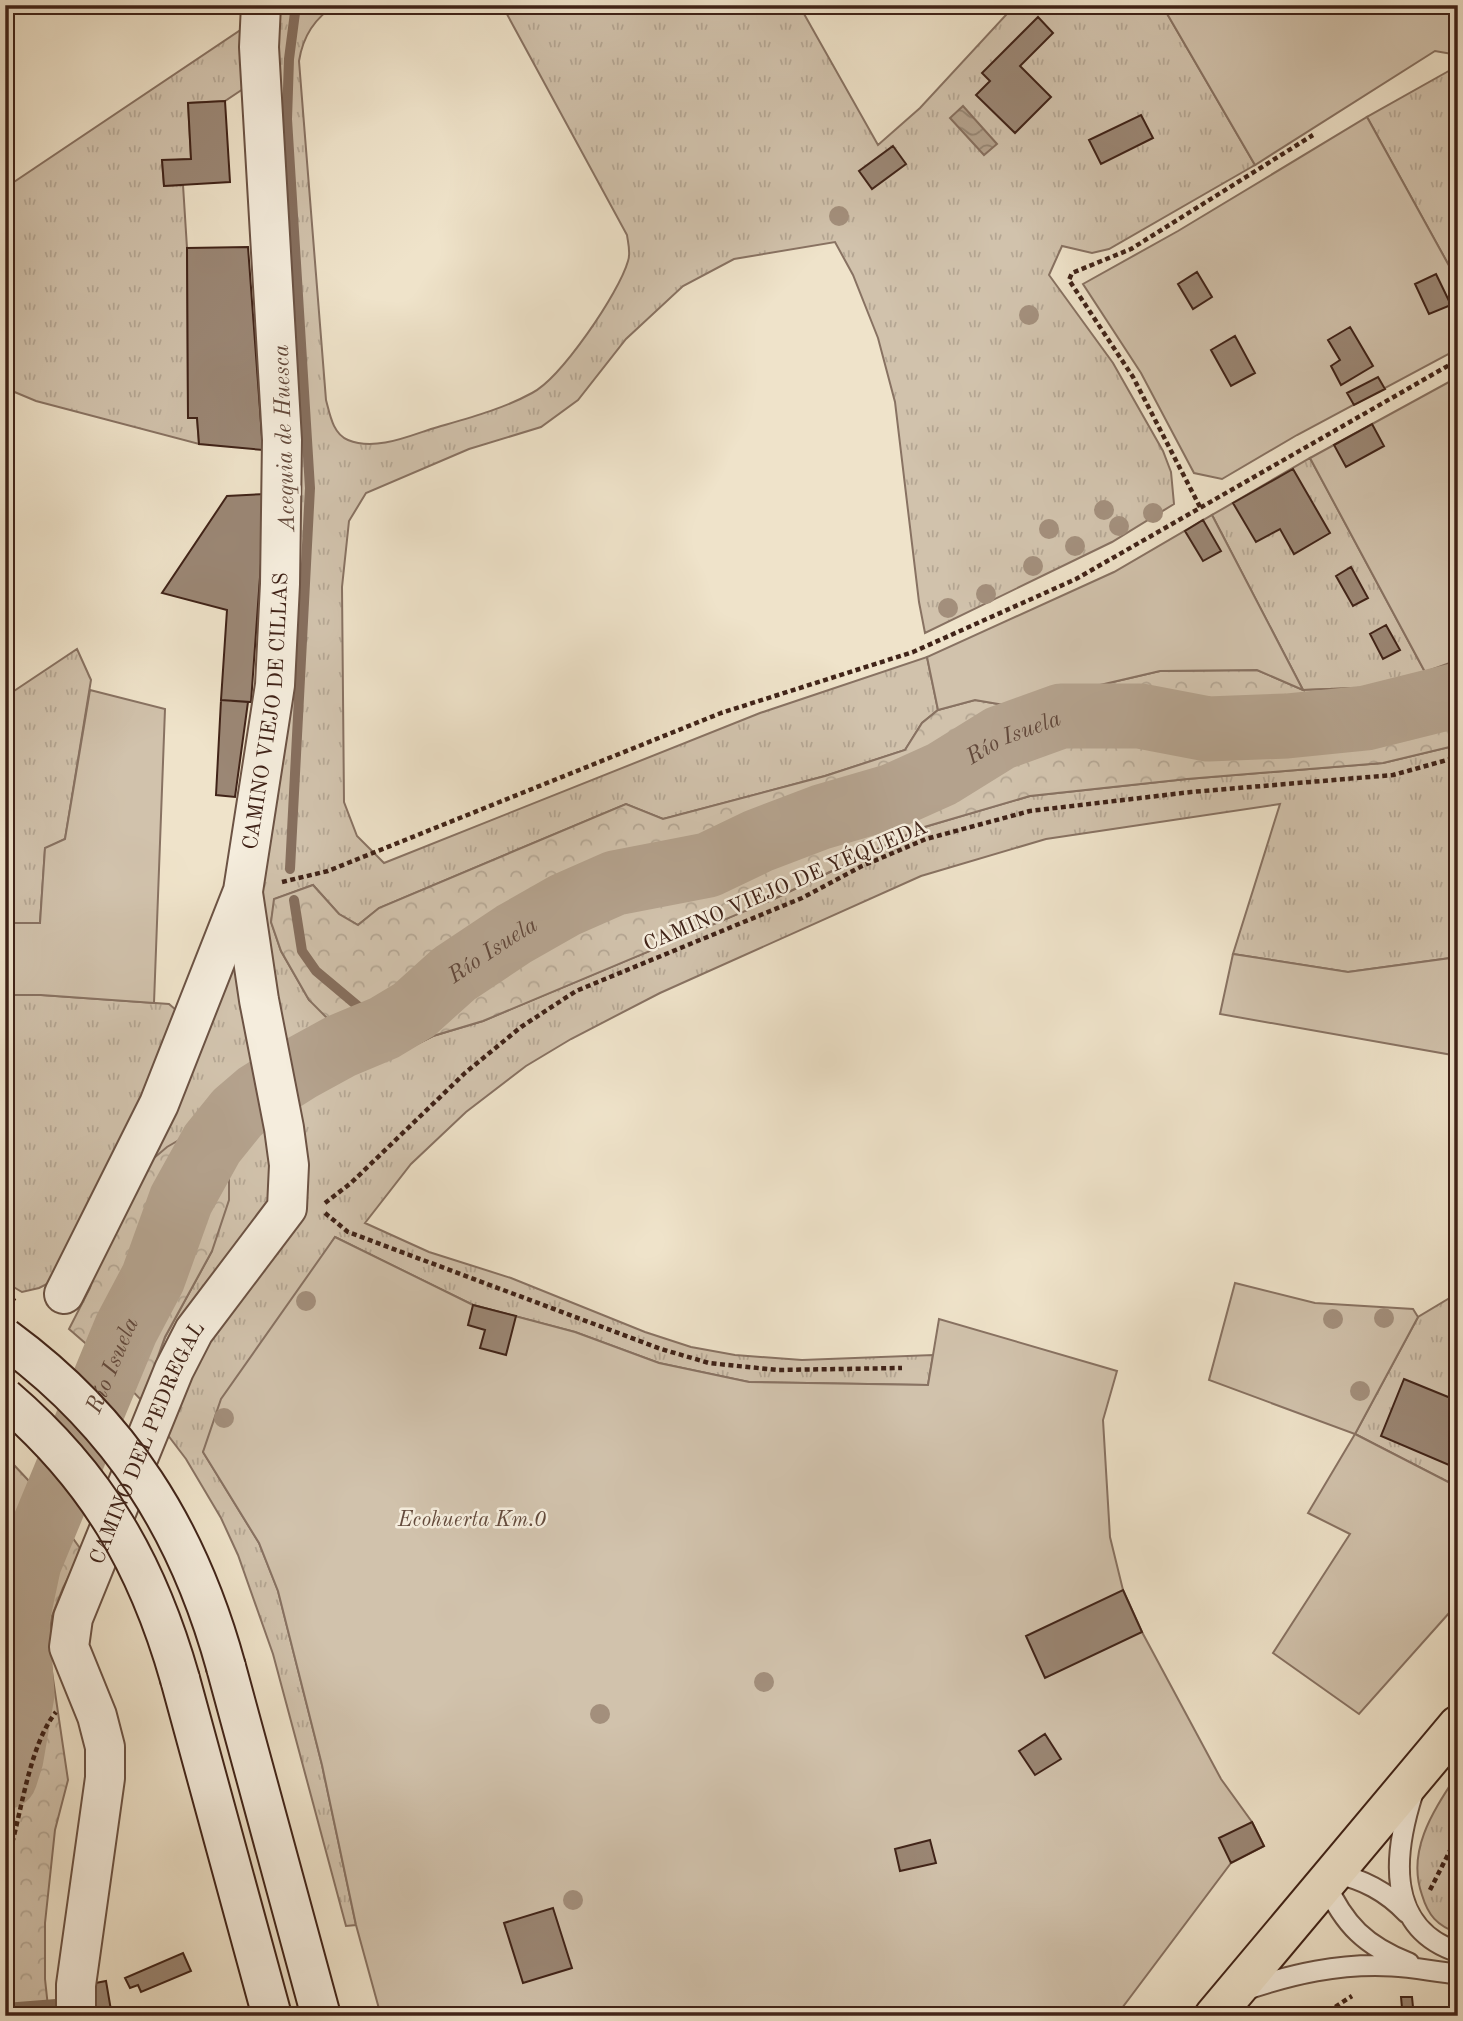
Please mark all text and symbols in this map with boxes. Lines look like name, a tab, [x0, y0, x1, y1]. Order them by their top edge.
water label: Acequia de Huesca	[270, 344, 300, 534]
street label: CAMINO VIEJO DE CILLAS	[241, 572, 292, 851]
water label: Río Isuela	[961, 707, 1064, 770]
street label: CAMINO VIEJO DE YÉQUEDA	[639, 813, 930, 956]
water label: Río Isuela	[443, 913, 542, 988]
water label: Río Isuela	[82, 1313, 143, 1418]
street label: CAMINO DEL PEDREGAL	[87, 1318, 209, 1568]
park label: Ecohuerta Km.0	[397, 1510, 546, 1531]

